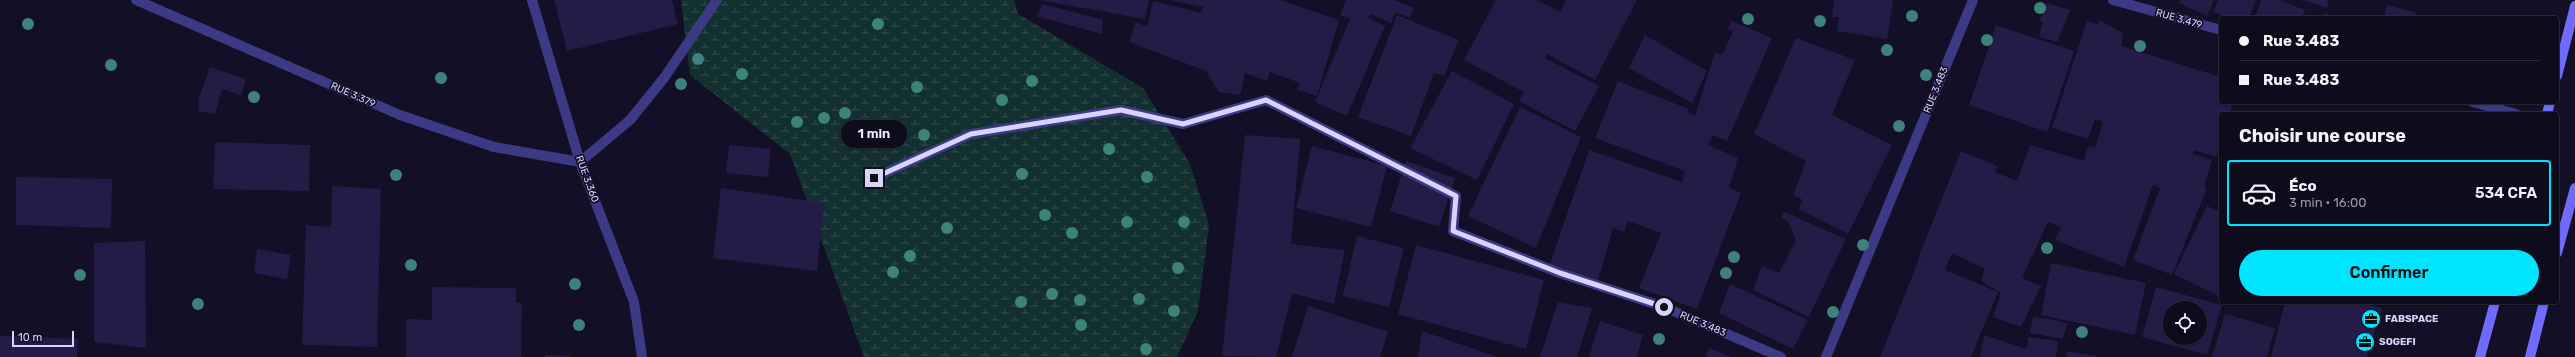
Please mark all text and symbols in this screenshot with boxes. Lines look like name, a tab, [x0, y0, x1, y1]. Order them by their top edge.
street label: RUE 3.479	[2154, 7, 2204, 31]
text: Rue 3.483	[2263, 32, 2339, 50]
street label: RUE 3.483	[1921, 65, 1951, 115]
text: Rue 3.483	[2263, 71, 2339, 89]
street label: RUE 3.379	[329, 80, 377, 110]
callout: 1 min	[841, 120, 907, 148]
text: Choisir une course	[2239, 125, 2406, 147]
text: 1 min	[858, 126, 890, 141]
street label: RUE 3.360	[573, 154, 601, 204]
route end	[865, 169, 883, 187]
icon: car	[2241, 175, 2277, 211]
text: Éco	[2289, 177, 2317, 195]
text: 534 CFA	[2475, 184, 2537, 202]
text: 3 min · 16:00	[2289, 195, 2366, 210]
button: Confirmer	[2239, 250, 2539, 296]
route start	[1655, 298, 1673, 316]
map controls	[2163, 301, 2207, 345]
button: locate	[2163, 301, 2207, 345]
office icon: FABSPACE	[2360, 308, 2382, 330]
street label: RUE 3.483	[1678, 309, 1728, 339]
place label: FABSPACE	[2385, 313, 2438, 325]
scale bar	[12, 329, 74, 348]
text: 10 m	[18, 331, 42, 344]
office icon: SOGEFI	[2354, 331, 2376, 353]
place label: SOGEFI	[2379, 336, 2416, 348]

